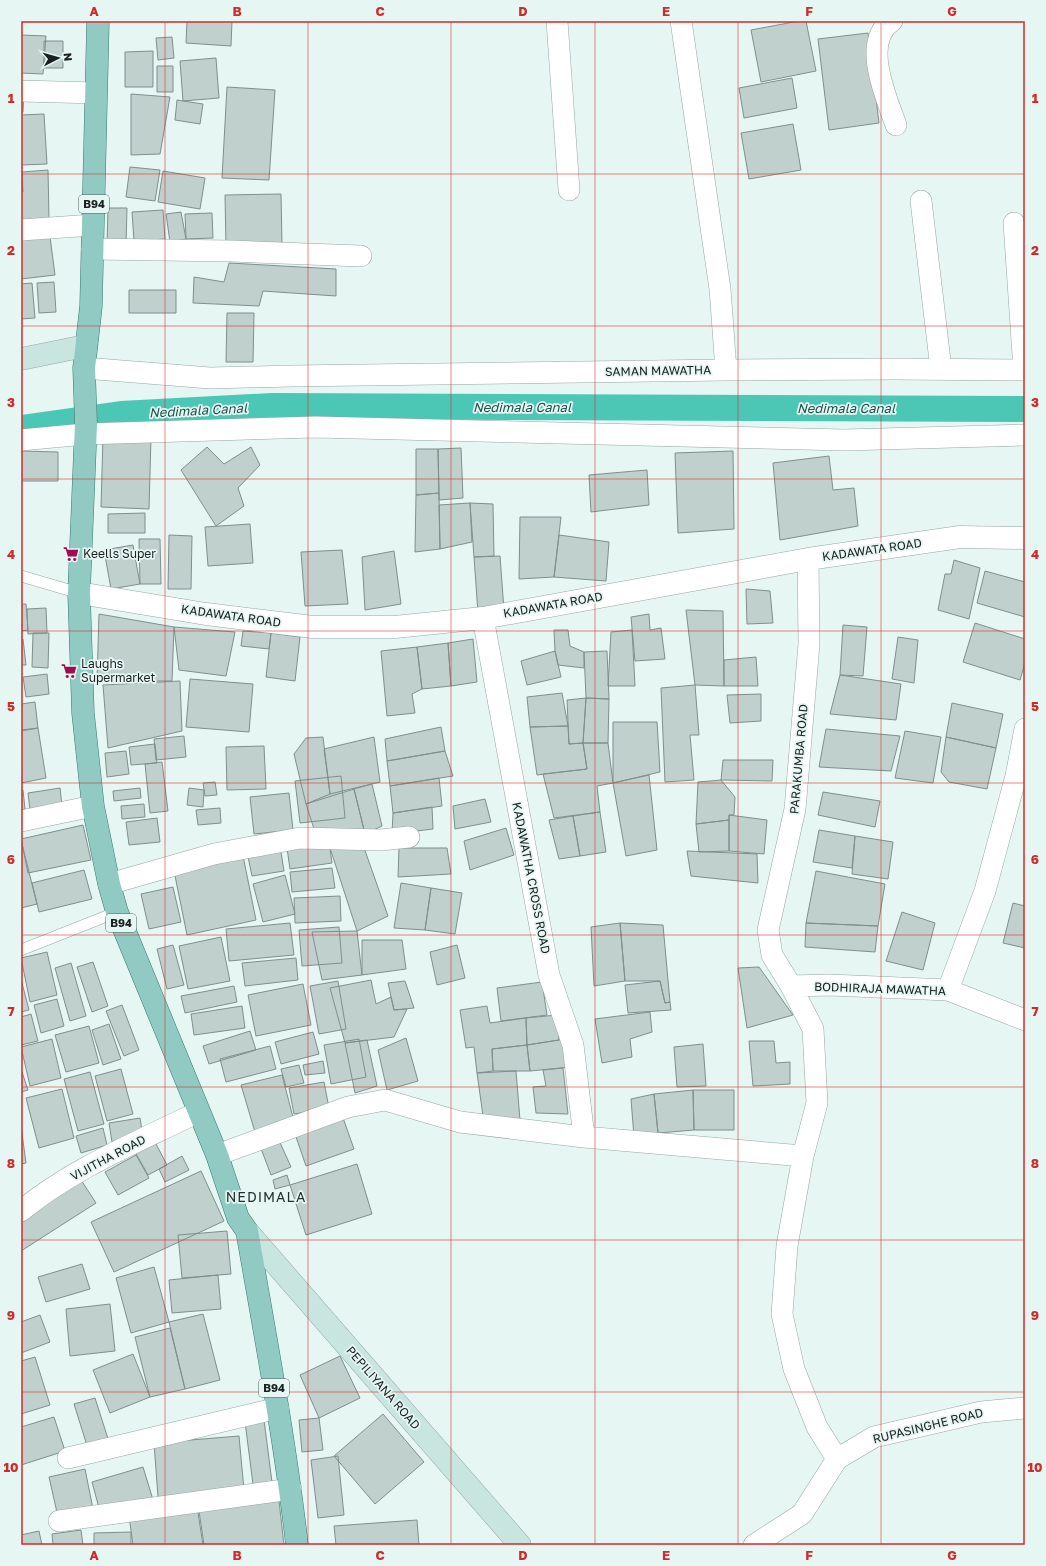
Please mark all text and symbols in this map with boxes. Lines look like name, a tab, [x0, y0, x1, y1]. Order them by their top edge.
text: A	[89, 3, 99, 19]
text: B	[232, 3, 242, 19]
text: C	[375, 3, 385, 19]
text: D	[518, 3, 528, 19]
text: E	[662, 3, 670, 19]
text: F	[805, 3, 813, 19]
text: G	[947, 3, 957, 19]
north arrow	[38, 38, 78, 78]
text: N	[62, 52, 75, 62]
text: 1	[8, 90, 15, 106]
text: 1	[1032, 90, 1039, 106]
road number: B94	[79, 195, 109, 213]
text: 2	[7, 242, 15, 258]
text: 2	[1031, 242, 1039, 258]
street label: SAMAN MAWATHA	[605, 362, 711, 379]
text: 3	[7, 394, 15, 410]
text: 3	[1031, 394, 1039, 410]
water label: Nedimala Canal	[149, 399, 248, 421]
water label: Nedimala Canal	[473, 399, 572, 415]
water label: Nedimala Canal	[797, 400, 896, 416]
street label: KADAWATA ROAD	[821, 535, 923, 564]
supermarket icon: Keells Super	[62, 545, 80, 563]
text: 4	[7, 546, 15, 562]
place label: Keells Super	[83, 546, 156, 561]
text: 4	[1031, 546, 1039, 562]
street label: KADAWATA ROAD	[502, 588, 604, 621]
street label: KADAWATA ROAD	[180, 601, 282, 630]
place label: Laughs Supermarket	[81, 656, 156, 685]
supermarket icon: Laughs Supermarket	[60, 662, 78, 680]
text: 5	[7, 698, 15, 714]
text: 5	[1031, 698, 1039, 714]
street label: PARAKUMBA ROAD	[786, 703, 811, 815]
street label: KADAWATHA CROSS ROAD	[509, 801, 554, 955]
text: 6	[7, 851, 15, 867]
text: 6	[1031, 851, 1039, 867]
road number: B94	[106, 914, 136, 932]
street label: BODHIRAJA MAWATHA	[814, 979, 946, 998]
text: 7	[7, 1003, 15, 1019]
text: 7	[1031, 1003, 1039, 1019]
street label: VIJITHA ROAD	[68, 1131, 148, 1184]
text: 8	[7, 1155, 15, 1171]
text: 8	[1031, 1155, 1039, 1171]
district label: NEDIMALA	[226, 1188, 306, 1205]
text: 9	[7, 1307, 15, 1323]
text: 9	[1031, 1307, 1039, 1323]
street label: PEPILIYANA ROAD	[343, 1343, 424, 1432]
road number: B94	[259, 1379, 289, 1397]
street label: RUPASINGHE ROAD	[871, 1405, 985, 1447]
text: 10	[3, 1459, 19, 1475]
text: 10	[1027, 1459, 1043, 1475]
text: A	[89, 1547, 99, 1563]
text: B	[232, 1547, 242, 1563]
text: C	[375, 1547, 385, 1563]
text: D	[518, 1547, 528, 1563]
text: E	[662, 1547, 670, 1563]
text: F	[805, 1547, 813, 1563]
text: G	[947, 1547, 957, 1563]

